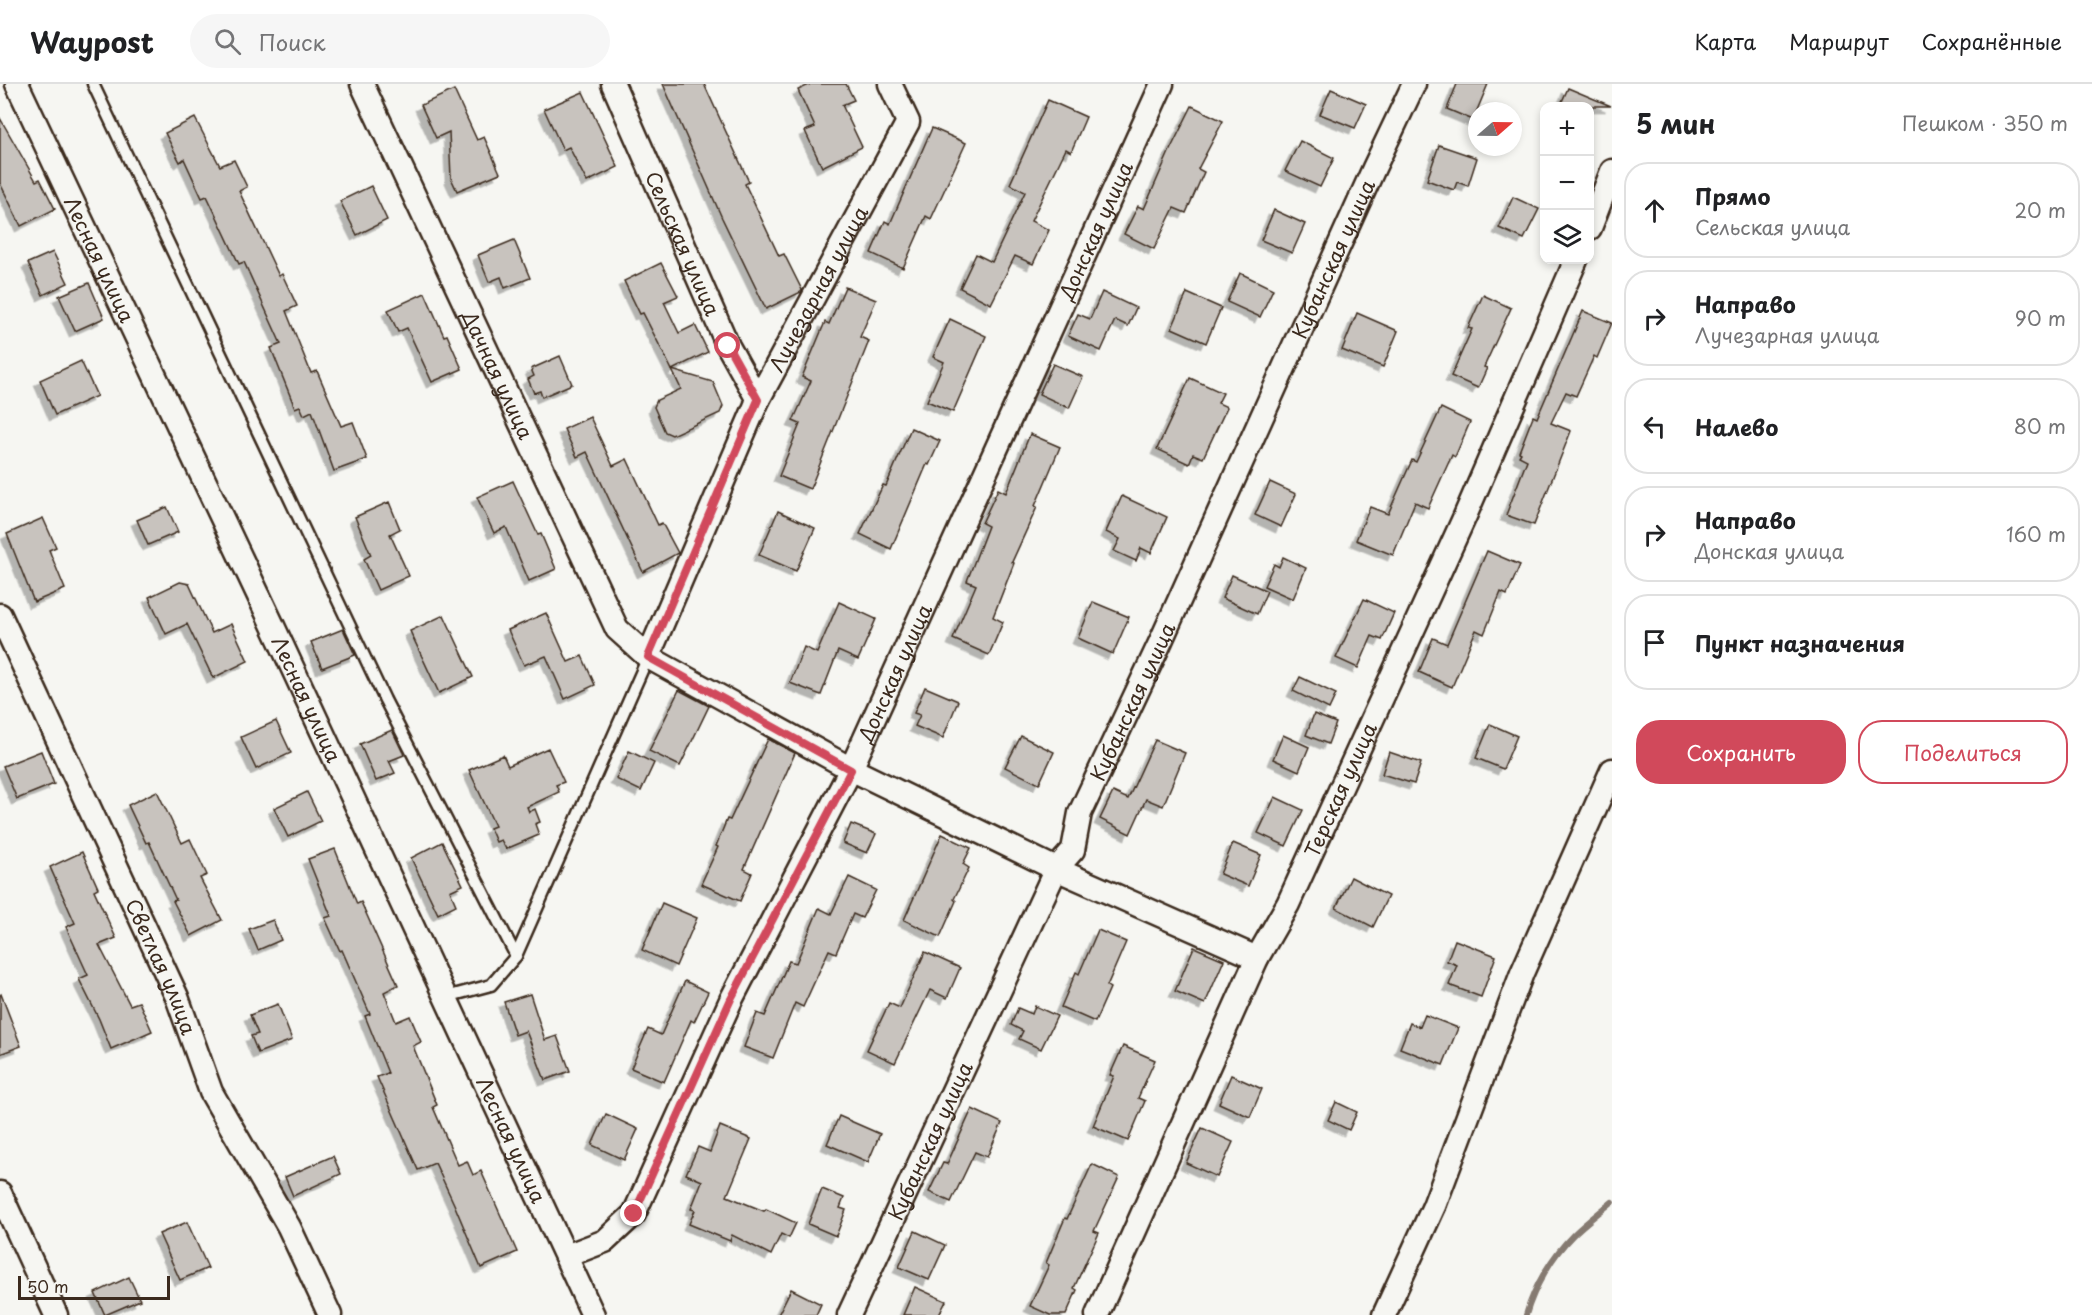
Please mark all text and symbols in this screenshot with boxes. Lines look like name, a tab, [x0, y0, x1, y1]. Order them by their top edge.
search box	[190, 14, 610, 68]
text: Waypost	[30, 20, 154, 63]
icon: search	[211, 25, 244, 58]
text: Поиск	[259, 25, 326, 58]
text: Карта	[1695, 25, 1756, 57]
text: Маршрут	[1789, 25, 1889, 57]
text: Сохранённые	[1922, 25, 2062, 57]
north arrow	[1468, 102, 1522, 156]
map controls	[1540, 102, 1594, 264]
button: +	[1540, 102, 1594, 156]
text: 5 мин	[1636, 104, 1715, 143]
text: Пешком · 350 m	[1902, 108, 2068, 138]
street label: Донская улица	[1051, 156, 1140, 306]
button: −	[1540, 156, 1594, 210]
street label: Сельская улица	[638, 166, 728, 321]
street label: Кубанская улица	[1284, 174, 1382, 343]
text: Прямо	[1695, 179, 1770, 212]
street label: Лесная улица	[57, 192, 143, 328]
icon: ahead	[1638, 194, 1671, 227]
text: 20 m	[2014, 195, 2066, 225]
street label: Лучезарная улица	[761, 200, 875, 377]
button: layers	[1540, 210, 1594, 264]
text: Сельская улица	[1695, 212, 1850, 242]
text: Направо	[1695, 287, 1796, 320]
icon: right	[1638, 302, 1671, 335]
text: 90 m	[2015, 303, 2066, 333]
street label: Дачная улица	[454, 304, 541, 445]
text: Лучезарная улица	[1695, 320, 1879, 350]
route start	[714, 332, 740, 358]
icon: left	[1638, 410, 1671, 443]
text: Налево	[1695, 410, 1778, 443]
text: 80 m	[2014, 411, 2066, 441]
text: Направо	[1695, 503, 1796, 536]
icon: right	[1638, 518, 1671, 551]
text: 160 m	[2006, 519, 2066, 549]
text: Донская улица	[1695, 536, 1844, 566]
street label: Донская улица	[850, 599, 939, 748]
street label: Кубанская улица	[1082, 617, 1183, 786]
icon: arrive	[1638, 626, 1671, 659]
text: Пункт назначения	[1695, 626, 1905, 659]
street label: Лесная улица	[265, 631, 349, 767]
street label: Терская улица	[1296, 717, 1384, 862]
button: Сохранить	[1636, 720, 1846, 784]
button: Поделиться	[1858, 720, 2068, 784]
street label: Светлая улица	[118, 894, 204, 1039]
street label: Кубанская улица	[880, 1056, 980, 1225]
street label: Лесная улица	[469, 1072, 554, 1208]
route end	[620, 1200, 646, 1226]
scale bar	[18, 1273, 170, 1300]
text: 50 m	[27, 1274, 68, 1298]

